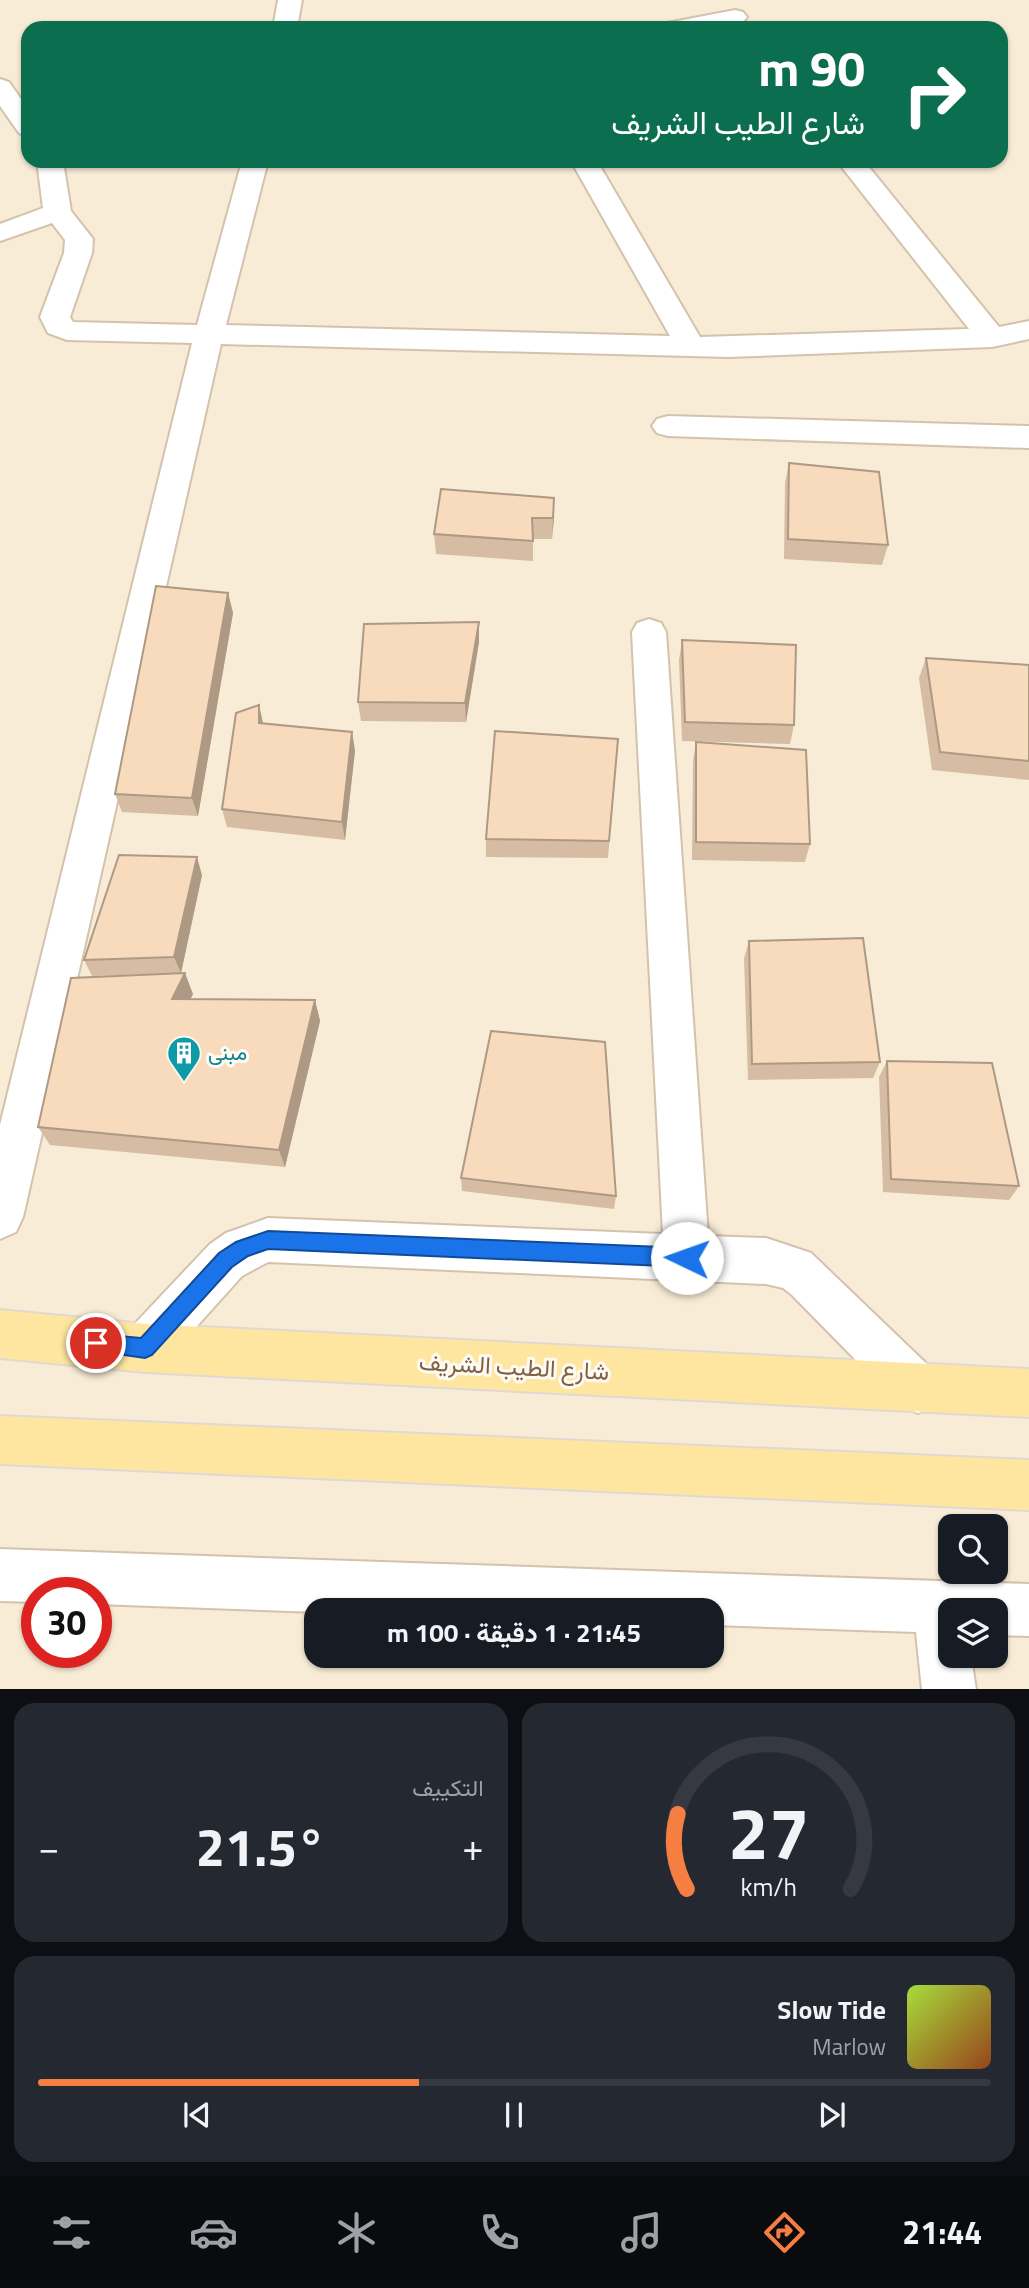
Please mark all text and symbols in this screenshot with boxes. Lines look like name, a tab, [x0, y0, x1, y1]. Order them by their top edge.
text: 90 m	[758, 30, 865, 105]
icon: right	[889, 49, 980, 140]
text: شارع الطيب الشريف	[611, 98, 865, 146]
building icon: مبنى	[165, 1034, 203, 1083]
place label: مبنى	[208, 1036, 247, 1068]
position arrow	[650, 1221, 724, 1295]
pin	[66, 1313, 126, 1373]
icon: arrive	[77, 1324, 115, 1362]
street label: شارع الطيب الشريف	[418, 1343, 610, 1389]
map controls	[938, 1514, 1008, 1668]
button: search	[938, 1514, 1008, 1584]
speed limit sign: 30	[21, 1577, 112, 1668]
button: layers	[938, 1598, 1008, 1668]
text: 21:45 · 1 دقيقة · 100 m	[387, 1613, 641, 1652]
text: التكييف	[412, 1770, 484, 1805]
text: 27	[727, 1777, 809, 1887]
text: 21.5°	[196, 1807, 326, 1886]
text: −	[38, 1818, 59, 1876]
text: +	[462, 1818, 483, 1876]
text: km/h	[740, 1867, 797, 1905]
text: Slow Tide	[777, 1990, 886, 2029]
text: Marlow	[812, 2029, 886, 2064]
icon: previous	[178, 2096, 216, 2134]
icon: pause	[495, 2096, 533, 2134]
icon: next	[813, 2096, 851, 2134]
icon: filters	[47, 2208, 96, 2257]
icon: car	[189, 2208, 238, 2257]
icon: climate	[332, 2208, 381, 2257]
icon: phone	[475, 2208, 524, 2257]
icon: music	[617, 2208, 666, 2257]
icon: directions	[760, 2208, 809, 2257]
text: 21:44	[902, 2208, 982, 2256]

